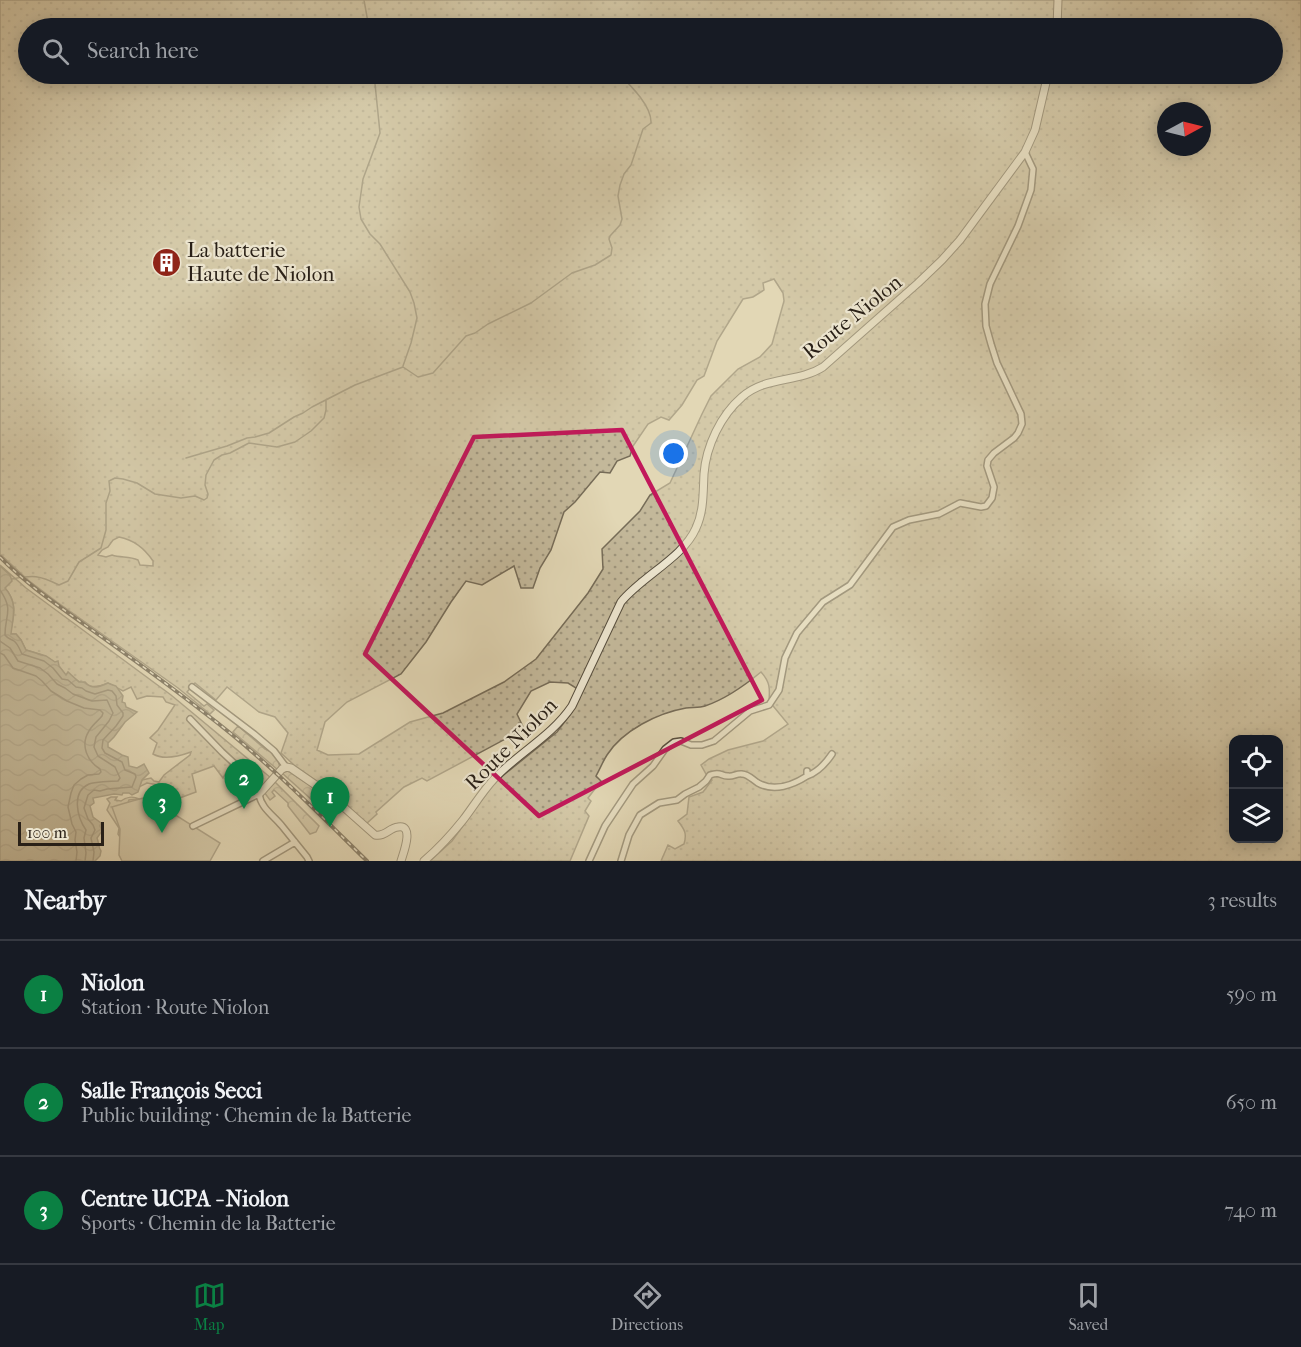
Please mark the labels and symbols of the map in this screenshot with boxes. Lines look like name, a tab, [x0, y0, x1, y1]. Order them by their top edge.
north arrow	[1157, 102, 1211, 156]
place label: La batterie Haute de Niolon	[187, 238, 334, 286]
building icon: La batterie Haute de Niolon	[150, 246, 182, 278]
street label: Route Niolon	[798, 270, 906, 364]
your location	[659, 439, 688, 468]
street label: Route Niolon	[460, 693, 562, 795]
pin: 2	[224, 760, 264, 809]
pin: 1	[310, 778, 350, 827]
pin: 3	[142, 784, 182, 833]
scale bar	[18, 819, 104, 846]

